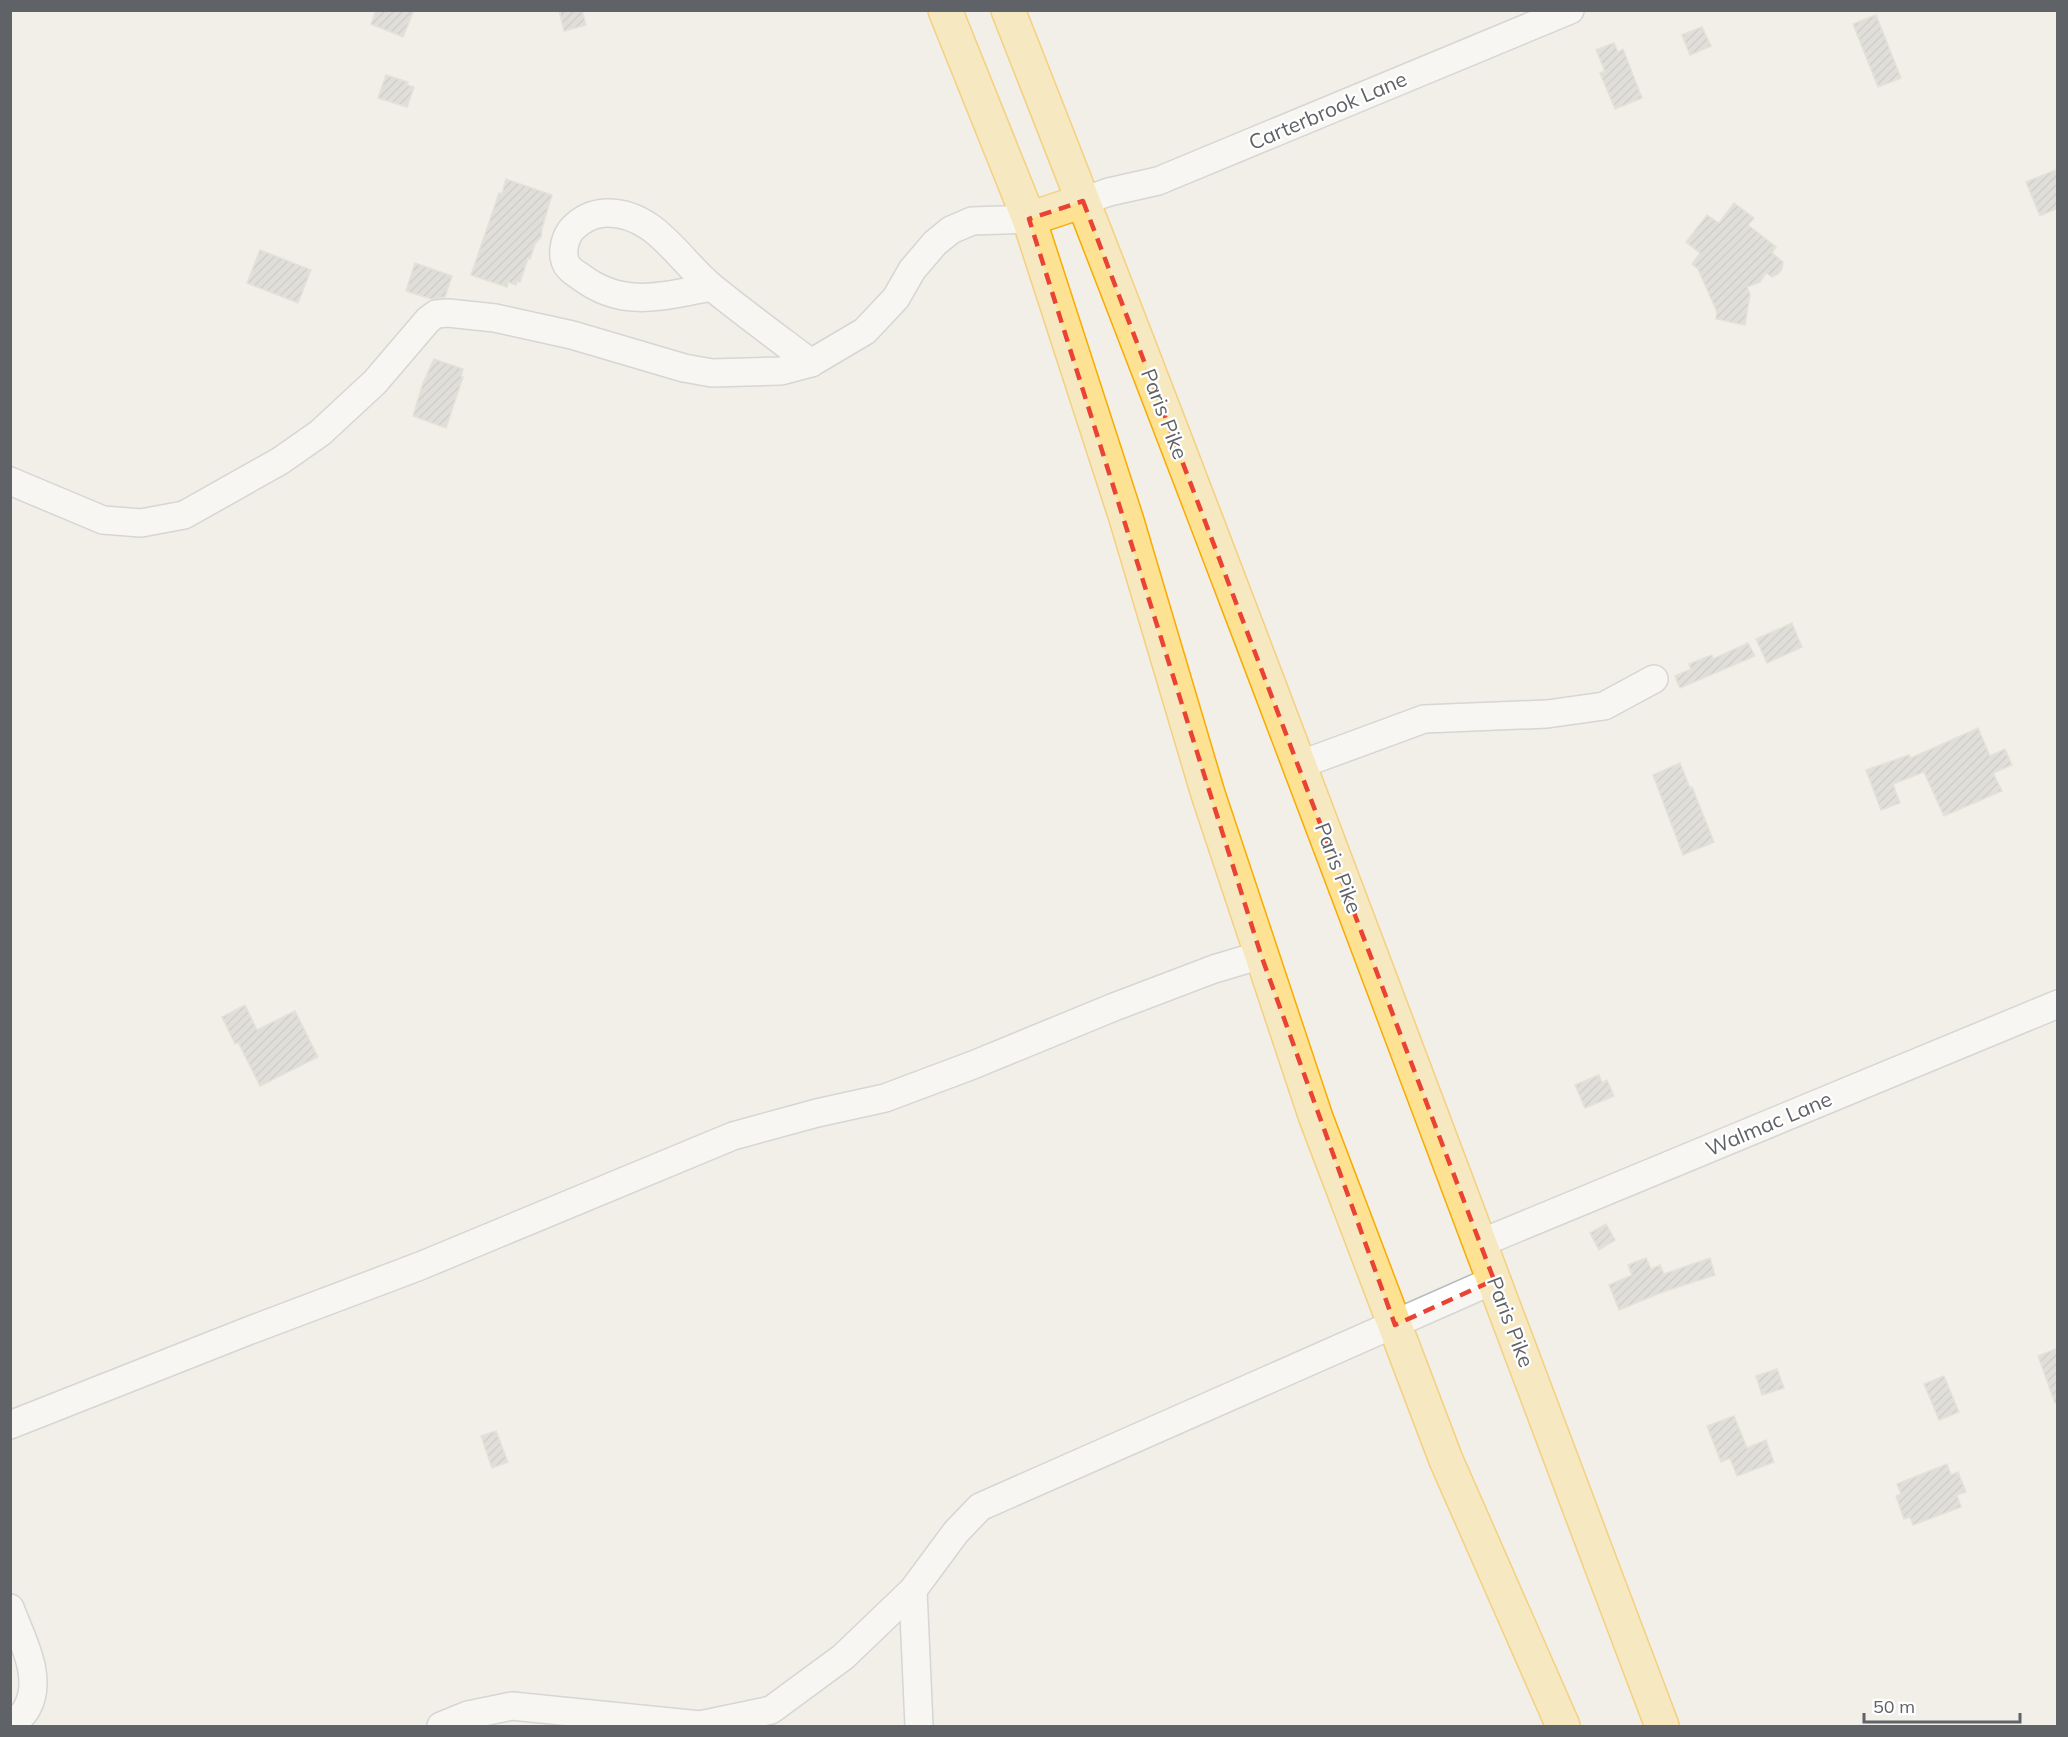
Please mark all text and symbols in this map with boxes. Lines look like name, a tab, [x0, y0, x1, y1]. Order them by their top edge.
street label: Carterbrook Lane	[1245, 65, 1411, 155]
street label: Paris Pike	[1136, 365, 1194, 463]
street label: Paris Pike	[1310, 819, 1368, 917]
street label: Walmac Lane	[1702, 1085, 1836, 1161]
street label: Paris Pike	[1482, 1273, 1540, 1371]
scale bar	[1864, 1686, 2020, 1724]
text: 50 m	[1873, 1695, 1915, 1718]

